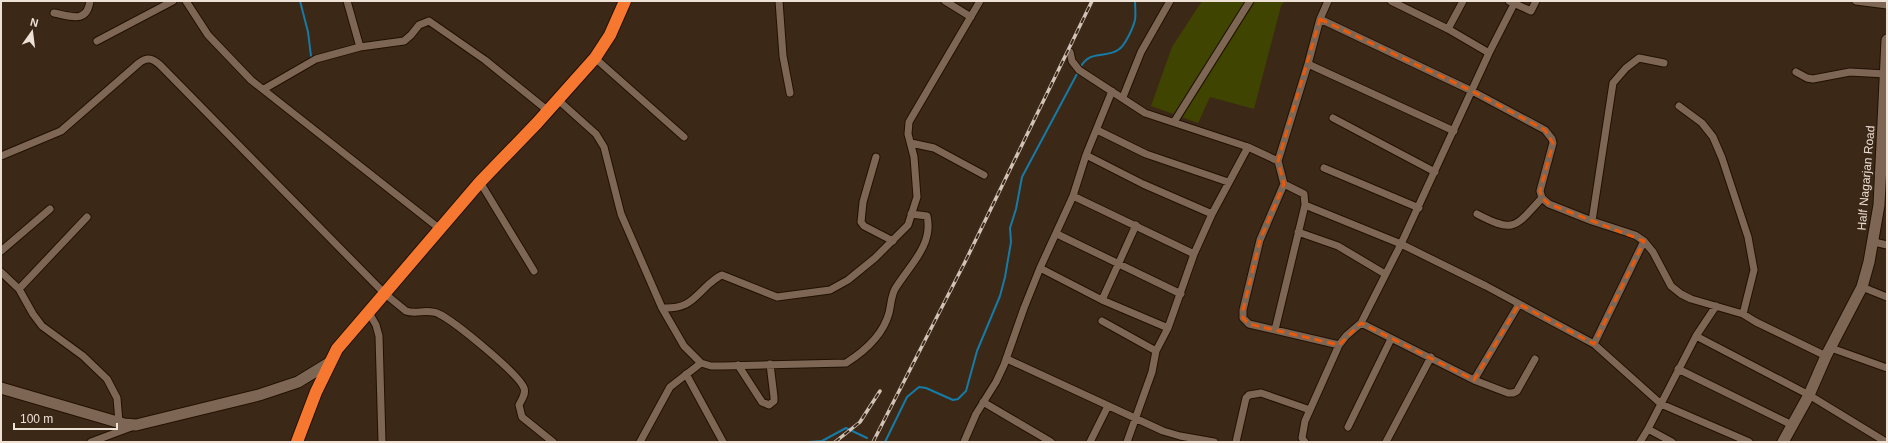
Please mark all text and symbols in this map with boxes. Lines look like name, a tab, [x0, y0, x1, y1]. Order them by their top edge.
north arrow	[12, 12, 52, 52]
text: N	[29, 16, 40, 29]
street label: Half Nagarjan Road	[1854, 125, 1878, 231]
scale bar	[14, 405, 117, 431]
text: 100 m	[20, 412, 53, 426]

